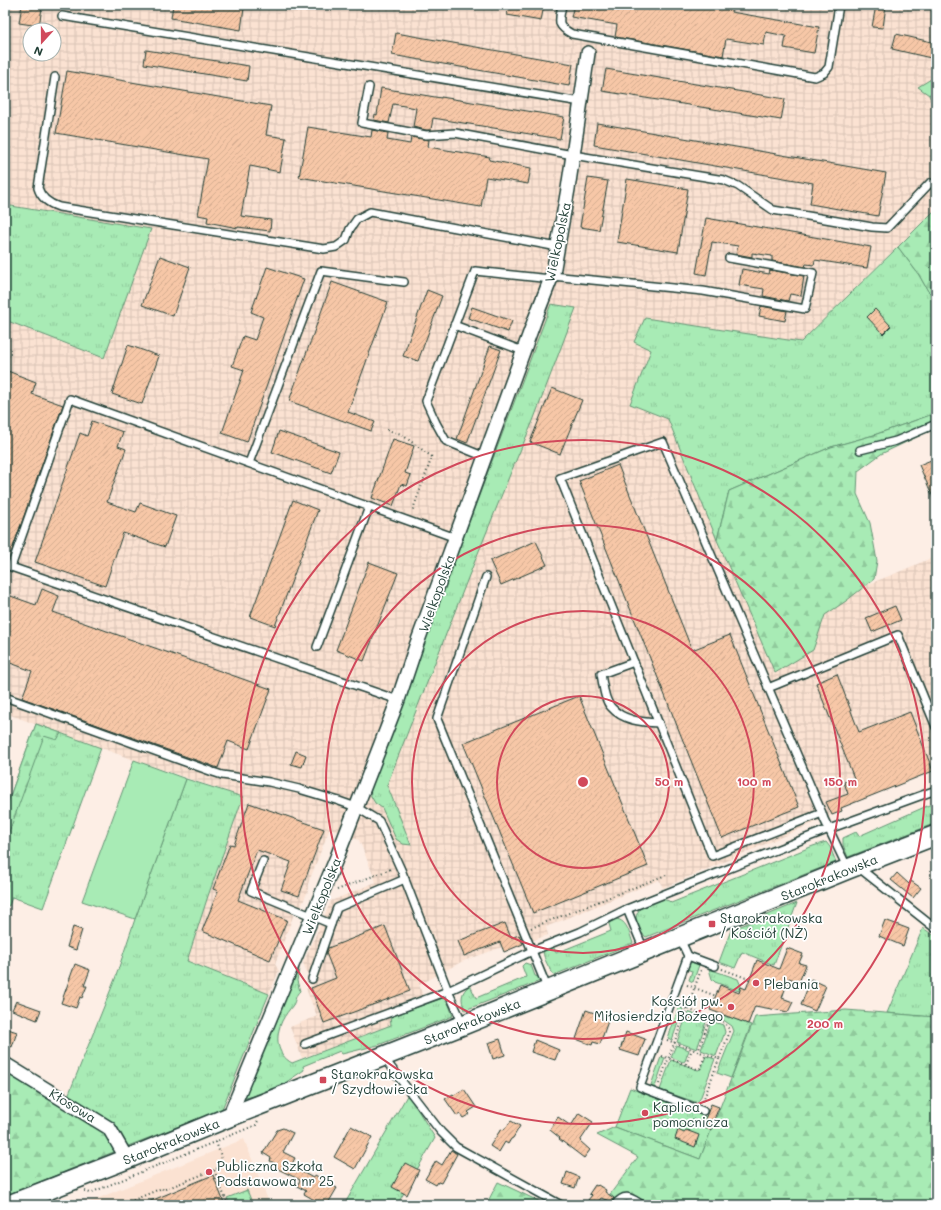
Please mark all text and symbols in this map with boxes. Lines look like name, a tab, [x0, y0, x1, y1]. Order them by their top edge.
north arrow	[22, 22, 62, 62]
text: N	[32, 43, 45, 60]
street label: Wielkopolska	[540, 200, 574, 284]
street label: Wielkopolska	[414, 552, 458, 634]
text: 50 m	[655, 773, 683, 789]
text: 100 m	[737, 773, 771, 789]
text: 150 m	[823, 773, 857, 789]
centre of rings	[576, 775, 590, 789]
street label: Starokrakowska	[778, 850, 880, 904]
street label: Wielkopolska	[298, 855, 344, 937]
place label: Starokrakowska / Kościół (NŻ)	[720, 909, 823, 941]
marker: Starokrakowska / Kościół (NŻ)	[707, 919, 717, 929]
place label: Plebania	[764, 975, 819, 992]
marker: Plebania	[751, 978, 761, 988]
place label: Kościół pw. Miłosierdzia Bożego	[594, 992, 723, 1024]
street label: Starokrakowska	[421, 994, 523, 1048]
marker: Kościół pw. Miłosierdzia Bożego	[726, 1002, 736, 1012]
text: 200 m	[807, 1015, 843, 1031]
place label: Starokrakowska / Szydłowiecka	[331, 1065, 434, 1097]
marker: Starokrakowska / Szydłowiecka	[318, 1075, 328, 1085]
street label: Kłosowa	[46, 1084, 100, 1126]
place label: Kaplica pomocnicza	[653, 1098, 729, 1130]
marker: Kaplica pomocnicza	[640, 1108, 650, 1118]
street label: Starokrakowska	[120, 1114, 222, 1168]
place label: Publiczna Szkoła Podstawowa nr 25	[217, 1157, 334, 1189]
marker: Publiczna Szkoła Podstawowa nr 25	[204, 1167, 214, 1177]

